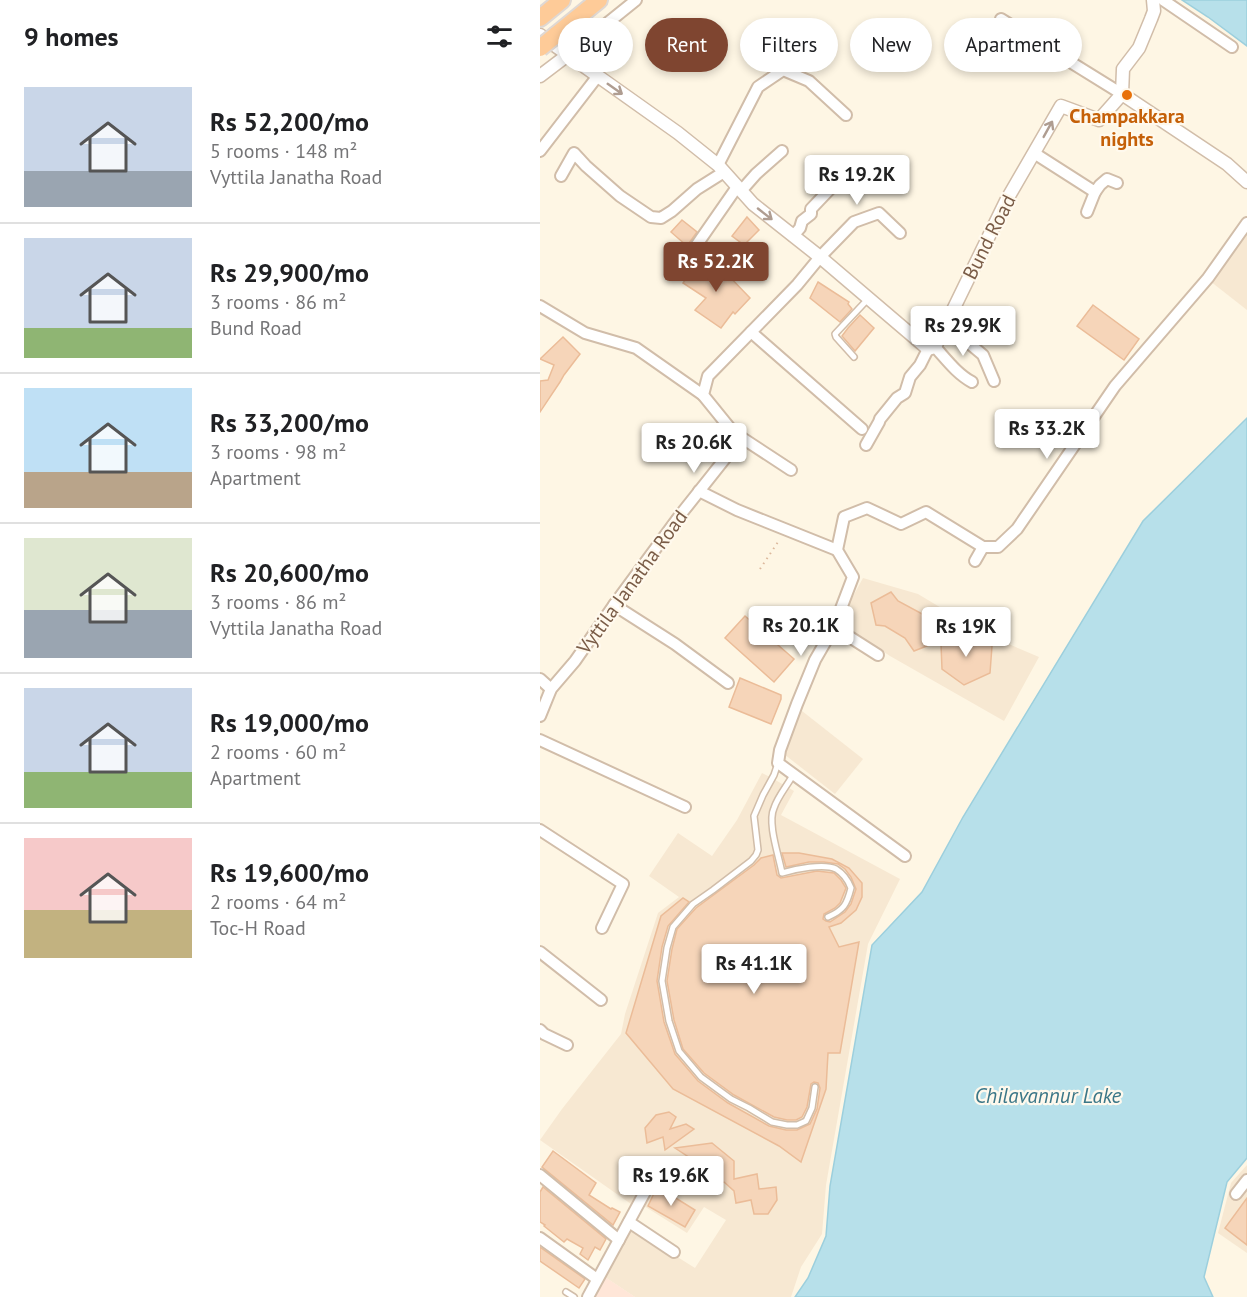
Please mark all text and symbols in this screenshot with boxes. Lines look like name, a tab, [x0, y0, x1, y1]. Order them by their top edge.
chip: Buy	[558, 18, 633, 72]
chip: Rent	[645, 18, 728, 72]
chip: Filters	[740, 18, 838, 72]
chip: New	[850, 18, 932, 72]
chip: Apartment	[944, 18, 1082, 72]
text: 9 homes	[24, 20, 119, 53]
icon: filters	[483, 20, 516, 53]
one-way arrow	[607, 83, 623, 96]
marker: Champakkara nights	[1120, 88, 1134, 102]
place label: Champakkara nights	[1069, 103, 1185, 152]
text: Rs 52,200/mo	[210, 105, 369, 138]
icon: home	[72, 111, 144, 183]
one-way arrow	[1042, 121, 1054, 138]
text: 5 rooms · 148 m²	[210, 138, 357, 164]
pin: Rs 19.2K	[795, 155, 919, 206]
text: Rs 19.2K	[819, 161, 895, 187]
text: Vyttila Janatha Road	[210, 164, 382, 190]
street label: Bund Road	[957, 190, 1021, 284]
one-way arrow	[757, 207, 773, 220]
pin: Rs 52.2K	[654, 242, 778, 293]
text: Rs 52.2K	[678, 248, 754, 274]
text: Rs 29,900/mo	[210, 256, 369, 289]
icon: home	[72, 262, 144, 334]
text: 3 rooms · 86 m²	[210, 289, 346, 315]
pin: Rs 29.9K	[901, 306, 1025, 357]
text: Rs 29.9K	[925, 312, 1001, 338]
text: Bund Road	[210, 315, 302, 341]
text: Rs 33,200/mo	[210, 406, 369, 439]
pin: Rs 33.2K	[985, 409, 1109, 460]
icon: home	[72, 412, 144, 484]
text: Rs 33.2K	[1009, 415, 1085, 441]
pin: Rs 20.6K	[632, 423, 756, 474]
text: Rs 20.6K	[656, 429, 732, 455]
text: 3 rooms · 98 m²	[210, 439, 346, 465]
text: Apartment	[210, 465, 301, 491]
street label: Vyttila Janatha Road	[570, 505, 693, 660]
text: Rs 20,600/mo	[210, 556, 369, 589]
icon: home	[72, 562, 144, 634]
text: 3 rooms · 86 m²	[210, 589, 346, 615]
pin: Rs 20.1K	[739, 606, 863, 657]
pin: Rs 19K	[917, 607, 1015, 658]
text: Rs 20.1K	[763, 612, 839, 638]
text: Rs 19K	[936, 613, 996, 639]
text: Vyttila Janatha Road	[210, 615, 382, 641]
text: Rs 19,000/mo	[210, 706, 369, 739]
icon: home	[72, 712, 144, 784]
text: 2 rooms · 60 m²	[210, 739, 346, 765]
text: Apartment	[210, 765, 301, 791]
text: Rs 19,600/mo	[210, 856, 369, 889]
icon: home	[72, 862, 144, 934]
text: 2 rooms · 64 m²	[210, 889, 346, 915]
text: Toc-H Road	[210, 915, 306, 941]
pin: Rs 41.1K	[692, 944, 816, 995]
text: Rs 41.1K	[716, 950, 792, 976]
water label: Chilavannur Lake	[975, 1082, 1122, 1109]
pin: Rs 19.6K	[609, 1156, 733, 1207]
text: Rs 19.6K	[633, 1162, 709, 1188]

